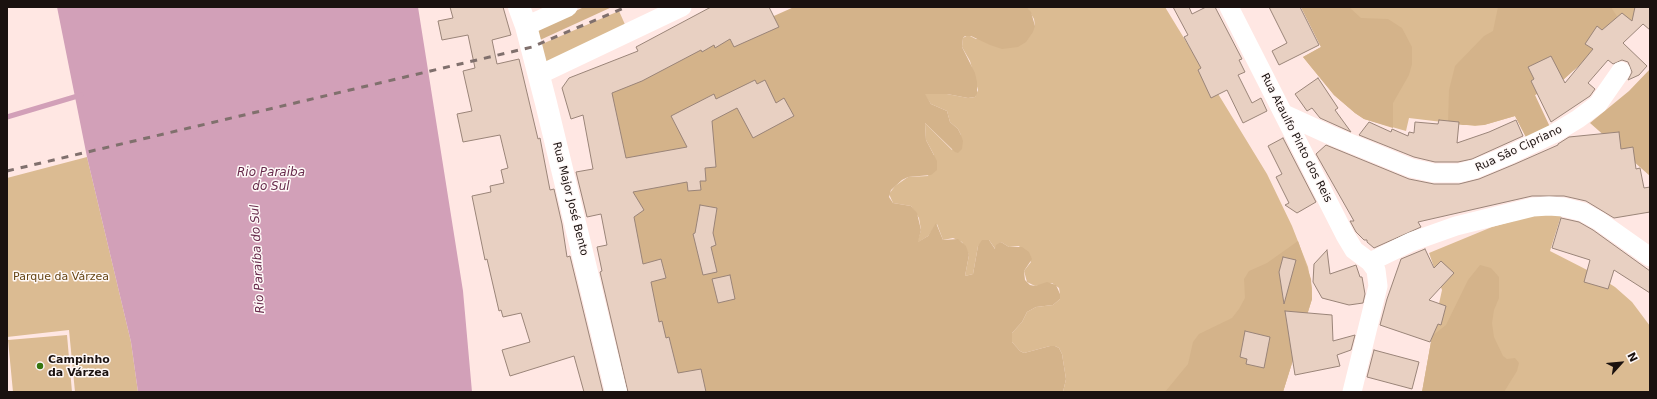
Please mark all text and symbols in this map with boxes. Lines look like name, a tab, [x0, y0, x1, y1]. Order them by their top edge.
street label: Rua Ataulfo Pinto dos Reis	[1258, 71, 1334, 205]
street label: Rua São Cipriano	[1474, 123, 1564, 175]
street label: Rua Major José Bento	[549, 141, 591, 257]
water label: Rio Paraiba do Sul	[237, 166, 305, 194]
water label: Rio Paraíba do Sul	[248, 204, 268, 314]
park label: Parque da Várzea	[13, 270, 109, 284]
north arrow	[1601, 343, 1641, 383]
text: N	[1624, 350, 1640, 364]
place label: Campinho da Várzea	[48, 353, 110, 379]
marker: Campinho da Várzea	[35, 361, 45, 371]

